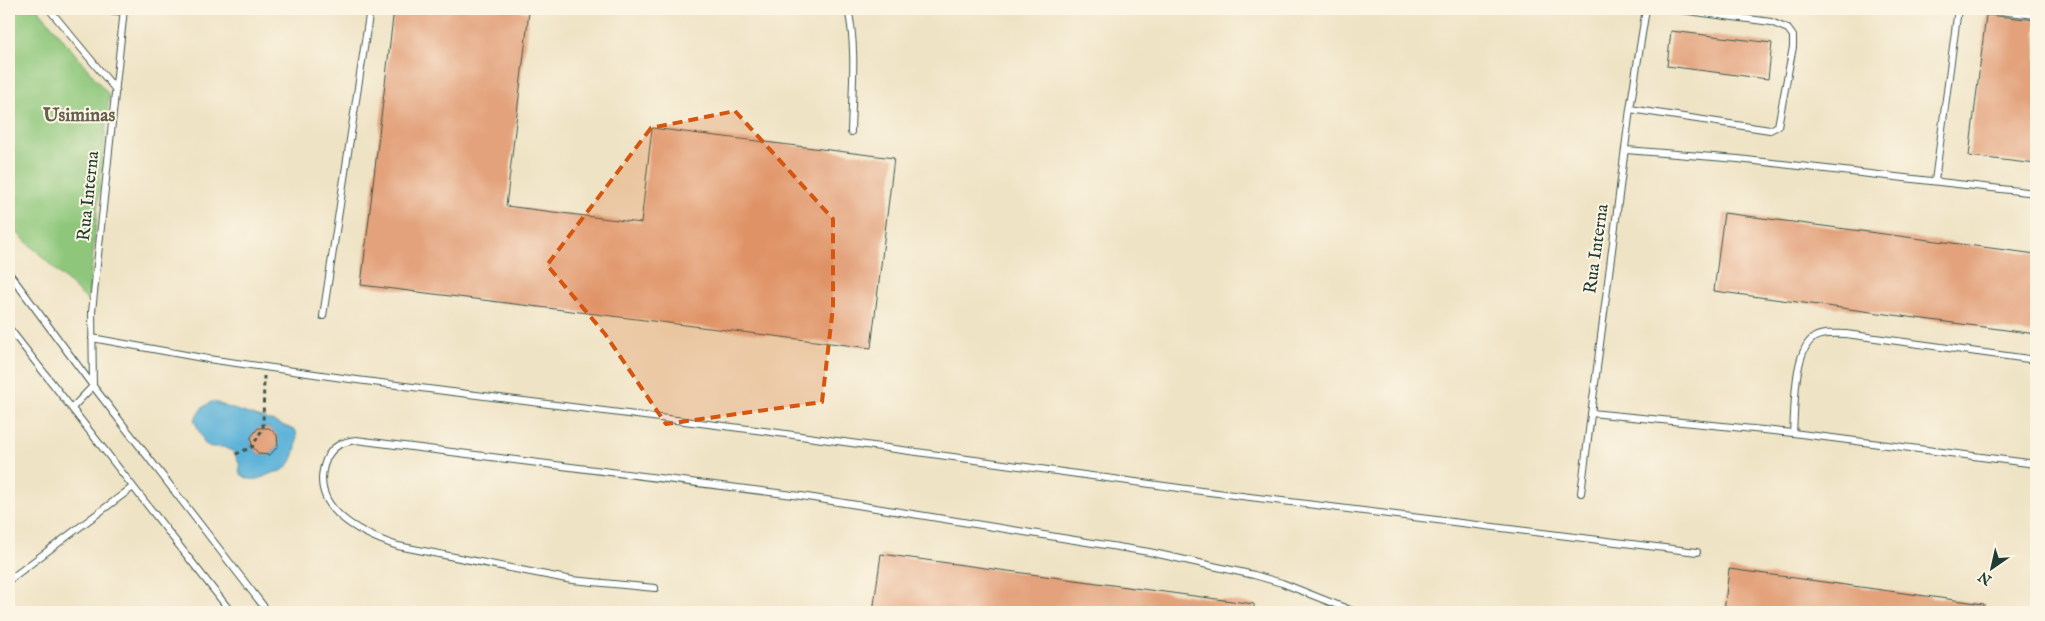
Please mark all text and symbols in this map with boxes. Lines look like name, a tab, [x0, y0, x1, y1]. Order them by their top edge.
district label: Usiminas	[42, 104, 115, 128]
street label: Rua Interna	[73, 150, 105, 242]
street label: Rua Interna	[1579, 202, 1615, 295]
north arrow	[1968, 544, 2018, 594]
text: N	[1975, 567, 1996, 589]

